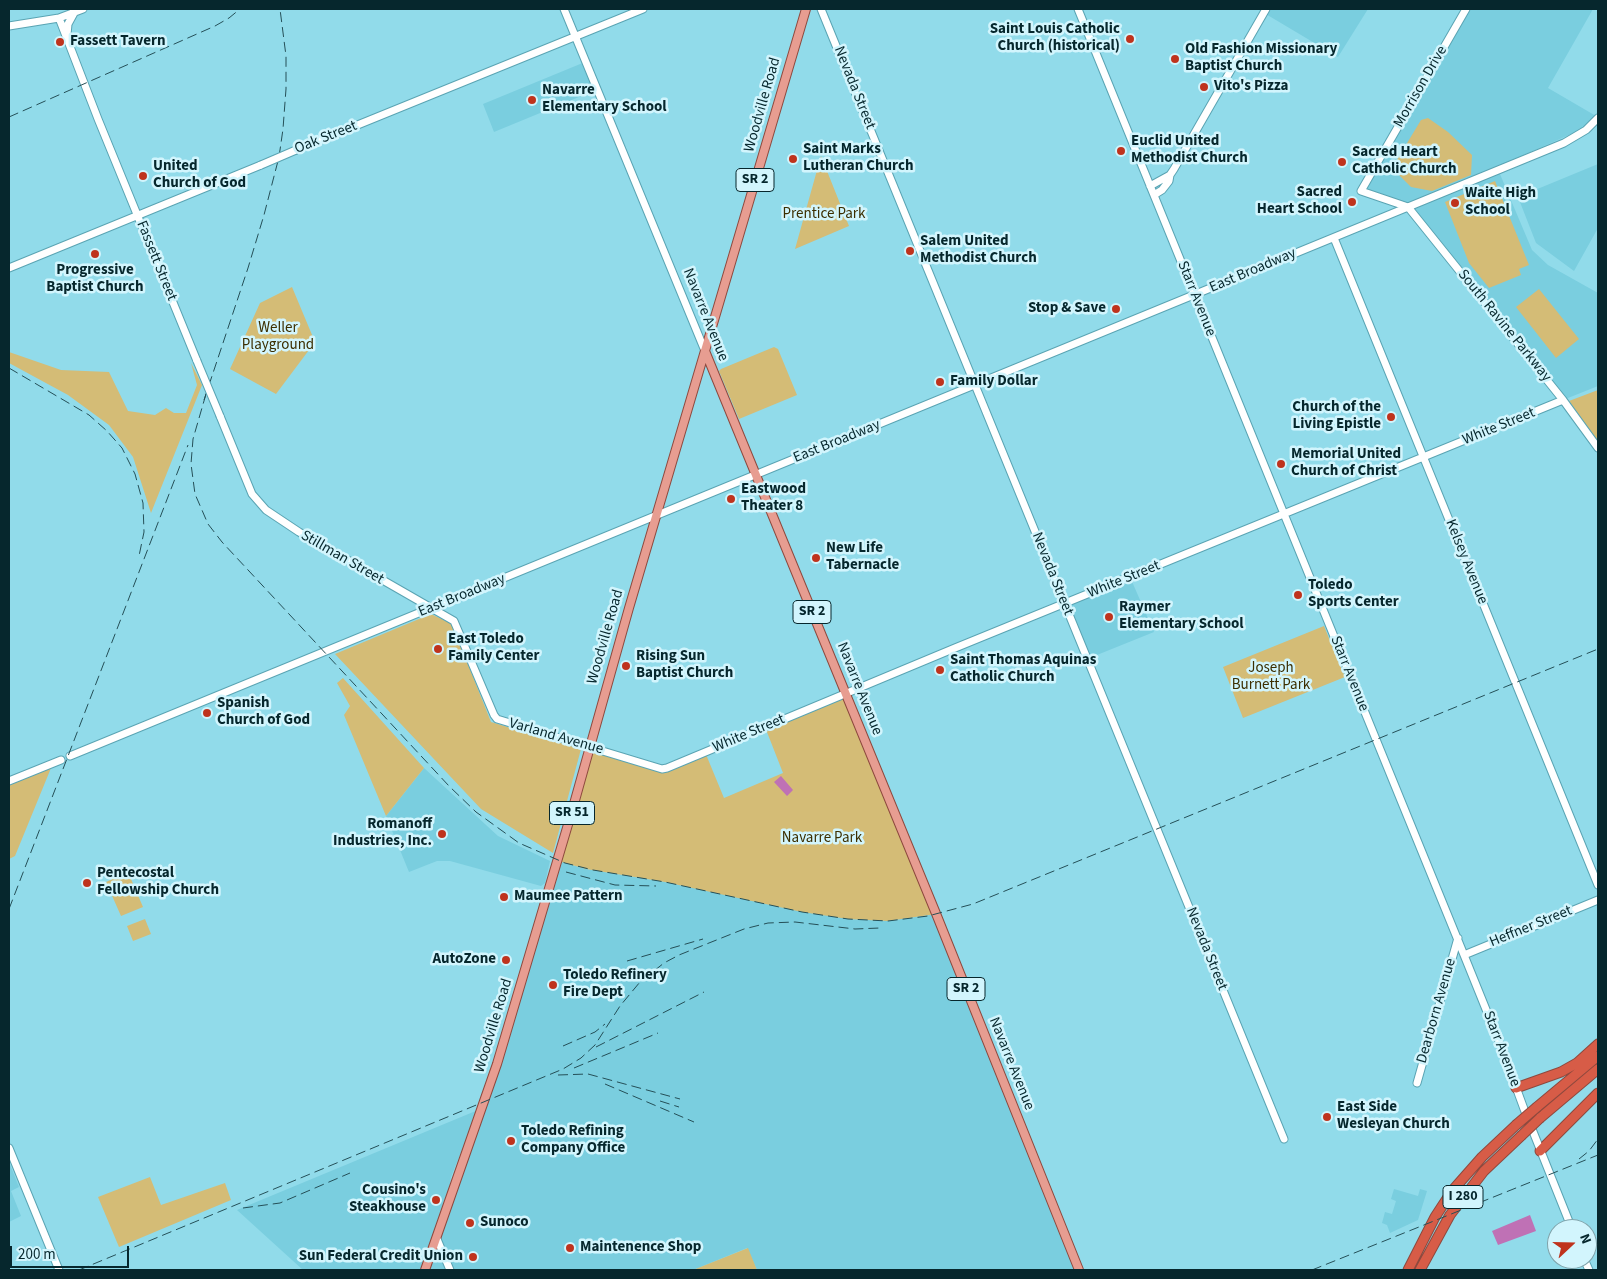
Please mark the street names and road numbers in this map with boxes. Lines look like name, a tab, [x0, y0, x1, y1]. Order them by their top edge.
street label: Morrison Drive	[1390, 43, 1452, 131]
street label: Nevada Street	[829, 44, 879, 132]
street label: Woodville Road	[741, 56, 785, 154]
street label: Oak Street	[292, 117, 360, 159]
road number: SR 2	[736, 168, 774, 192]
street label: Fassett Street	[132, 218, 180, 304]
street label: East Broadway	[1207, 245, 1299, 297]
street label: Starr Avenue	[1173, 259, 1219, 339]
street label: Navarre Avenue	[678, 266, 732, 364]
street label: South Ravine Parkway	[1453, 266, 1555, 386]
street label: White Street	[1460, 404, 1538, 450]
street label: East Broadway	[791, 416, 883, 468]
street label: Kelsey Avenue	[1441, 517, 1491, 607]
street label: Stillman Street	[297, 527, 387, 589]
street label: Nevada Street	[1027, 530, 1077, 618]
street label: White Street	[1085, 557, 1163, 603]
street label: East Broadway	[416, 570, 508, 622]
street label: Woodville Road	[584, 588, 628, 686]
road number: SR 2	[793, 600, 831, 624]
street label: Starr Avenue	[1326, 634, 1372, 714]
street label: Navarre Avenue	[832, 640, 886, 738]
street label: White Street	[710, 711, 788, 757]
street label: Varland Avenue	[507, 715, 605, 759]
road number: SR 51	[550, 801, 594, 824]
street label: Heffner Street	[1487, 902, 1575, 952]
street label: Nevada Street	[1181, 905, 1231, 993]
street label: Dearborn Avenue	[1413, 956, 1461, 1066]
street label: Woodville Road	[471, 977, 517, 1075]
road number: SR 2	[947, 978, 985, 1001]
street label: Starr Avenue	[1478, 1009, 1524, 1089]
street label: Navarre Avenue	[984, 1015, 1038, 1113]
road number: I 280	[1443, 1186, 1483, 1208]

